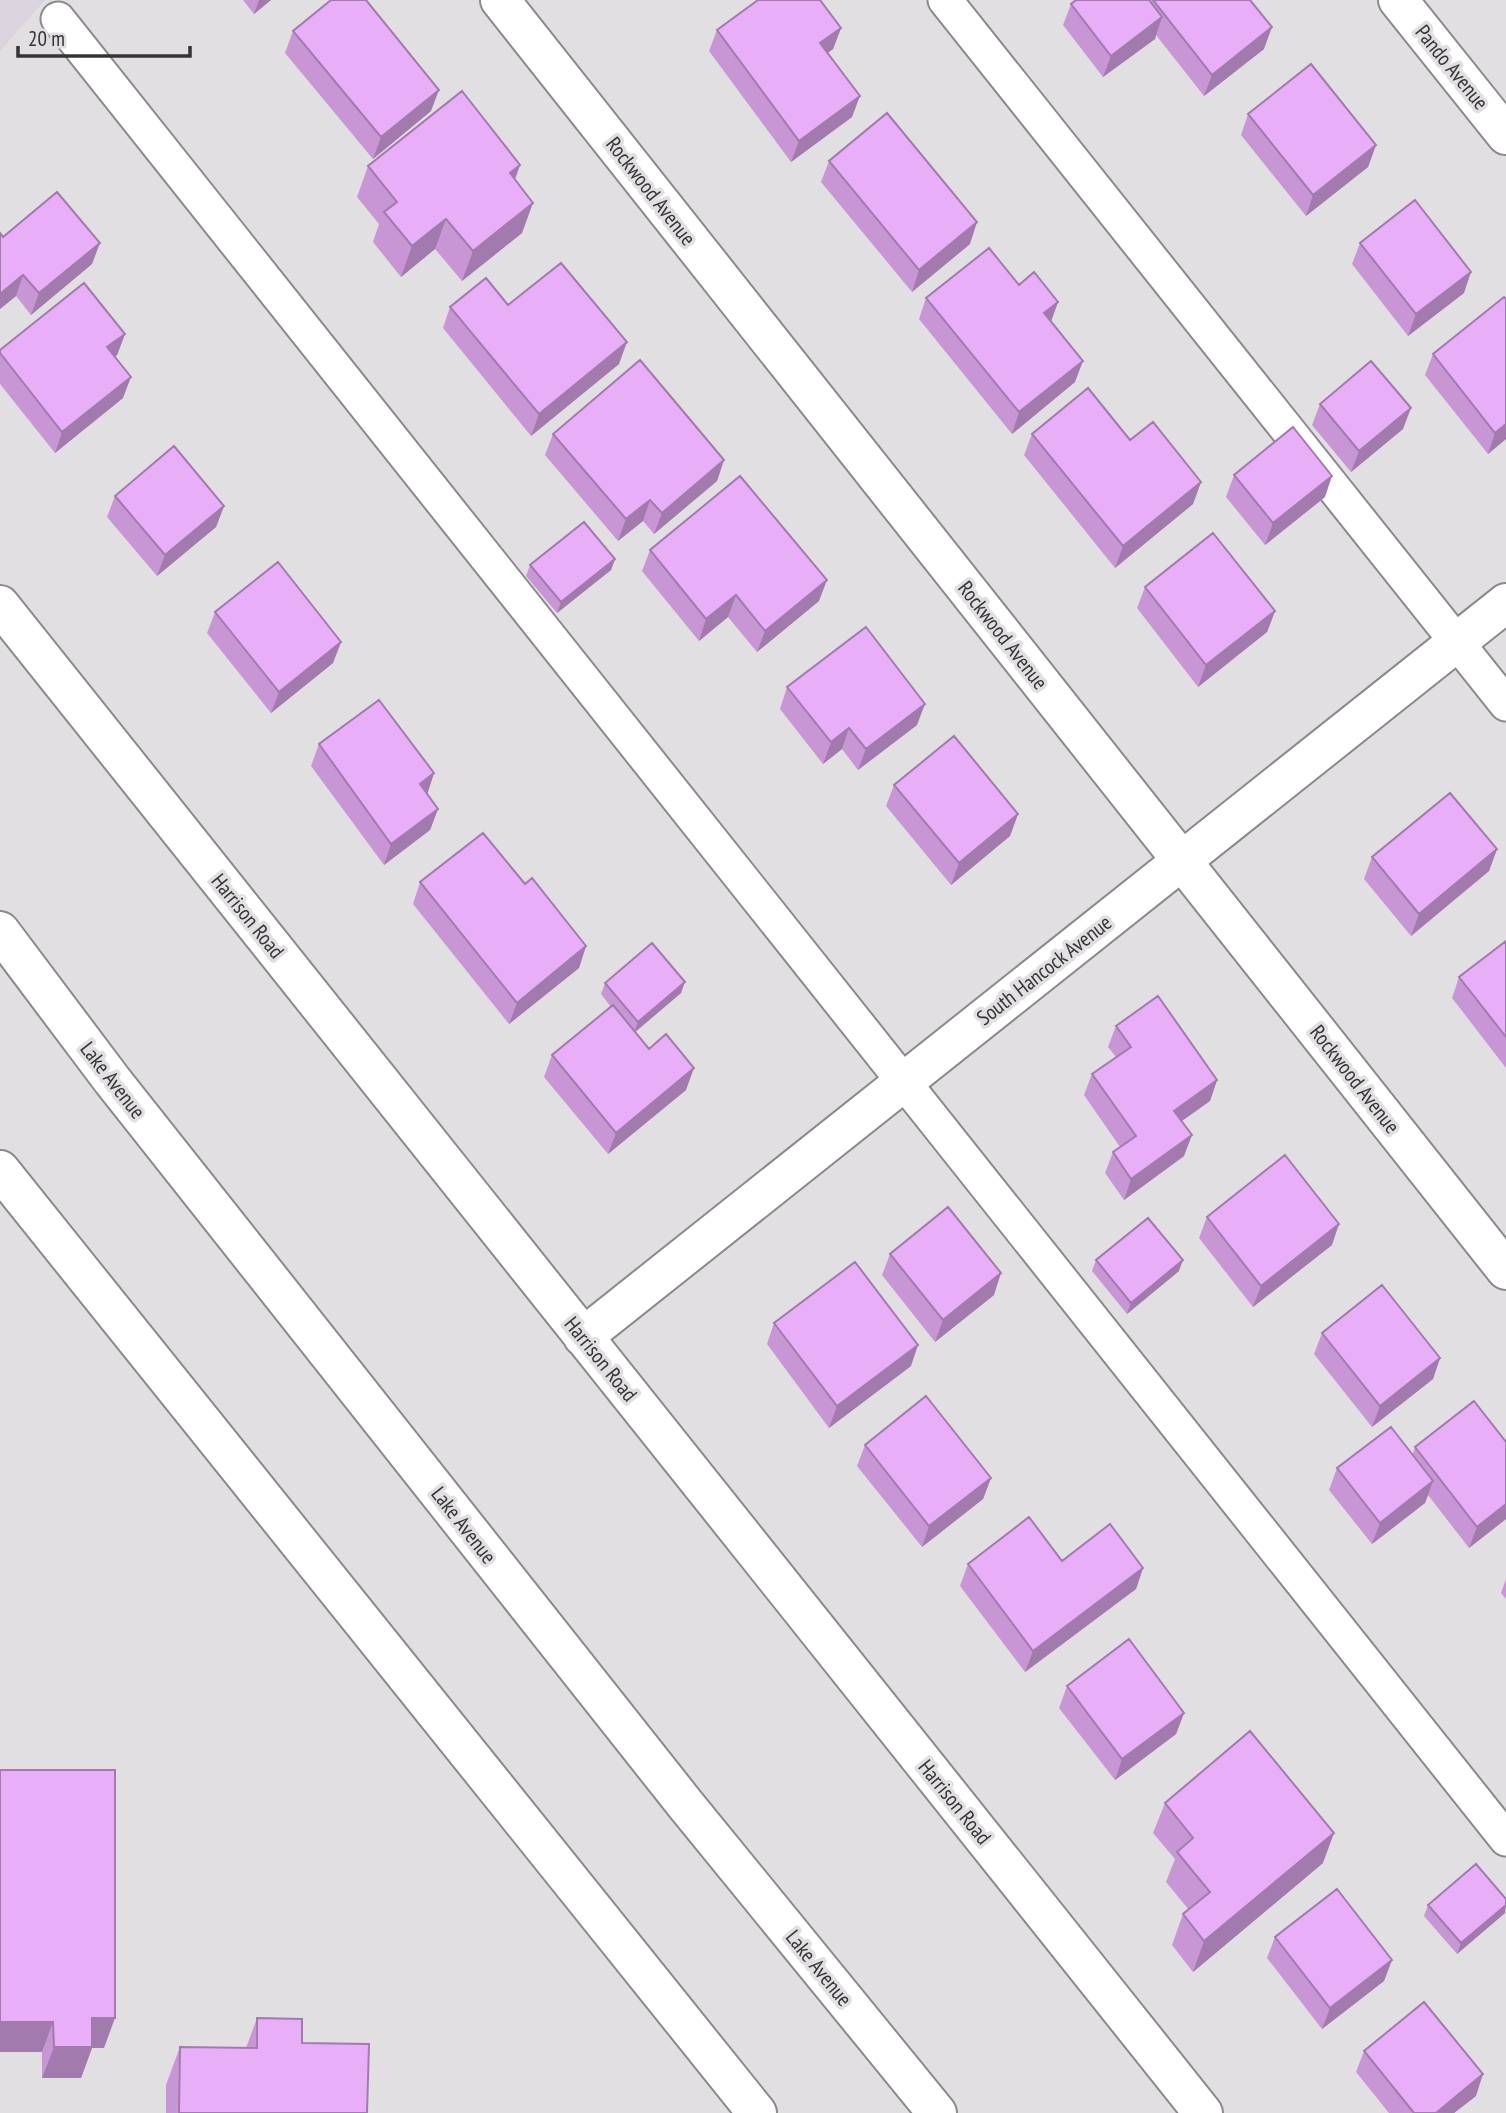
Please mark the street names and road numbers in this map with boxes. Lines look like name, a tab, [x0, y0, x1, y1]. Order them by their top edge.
street label: Pando Avenue	[1410, 19, 1494, 115]
street label: Rockwood Avenue	[600, 131, 702, 251]
street label: Rockwood Avenue	[952, 575, 1054, 695]
street label: Harrison Road	[206, 868, 290, 964]
street label: South Hancock Avenue	[971, 909, 1117, 1031]
street label: Rockwood Avenue	[1304, 1019, 1406, 1139]
street label: Lake Avenue	[75, 1036, 151, 1124]
street label: Harrison Road	[559, 1311, 643, 1407]
street label: Lake Avenue	[426, 1481, 502, 1569]
street label: Harrison Road	[913, 1754, 997, 1850]
street label: Lake Avenue	[780, 1924, 858, 2012]

